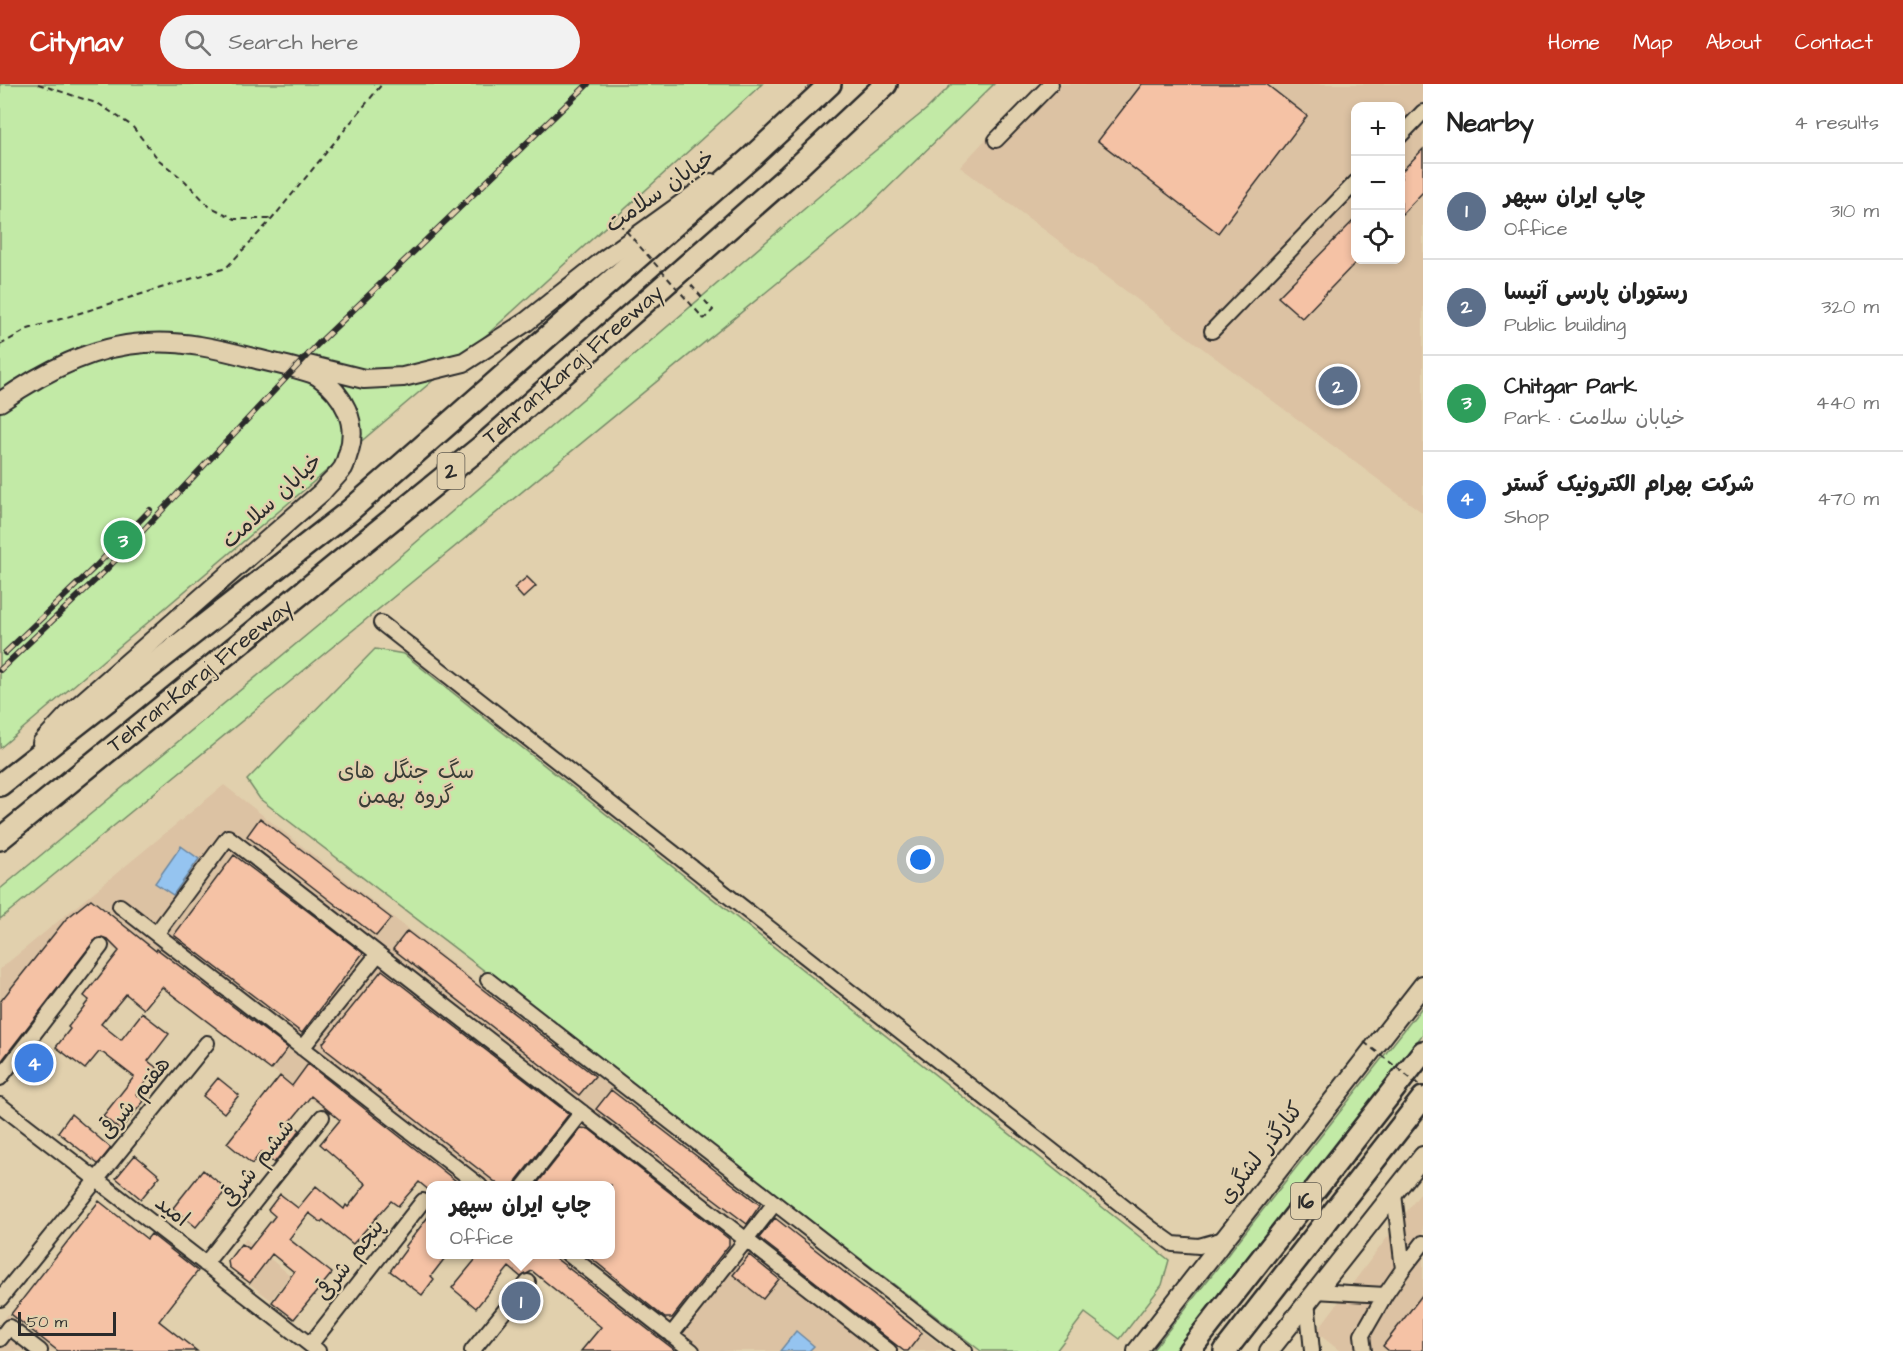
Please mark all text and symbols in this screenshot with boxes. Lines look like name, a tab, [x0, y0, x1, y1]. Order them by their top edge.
search box	[160, 15, 580, 69]
text: Citynav	[30, 23, 124, 62]
icon: search	[181, 26, 214, 59]
text: Search here	[229, 27, 358, 58]
text: Home	[1548, 28, 1600, 57]
text: Map	[1633, 28, 1673, 57]
text: About	[1706, 28, 1762, 57]
text: Contact	[1795, 28, 1873, 57]
map controls	[1351, 102, 1405, 264]
button: +	[1351, 102, 1405, 156]
text: Nearby	[1447, 105, 1534, 141]
text: 4 results	[1794, 109, 1879, 137]
street label: خیابان سلامت	[599, 142, 721, 240]
button: −	[1351, 156, 1405, 210]
text: چاپ ایران سپهر	[1504, 181, 1646, 212]
text: 1	[1465, 197, 1468, 225]
text: 310 m	[1830, 197, 1879, 225]
button: locate	[1351, 210, 1405, 264]
text: Office	[1504, 215, 1568, 243]
text: رستوران پارسی آنیسا	[1504, 277, 1688, 308]
street label: Tehran-Karaj Freeway	[476, 278, 671, 453]
text: 2	[1461, 293, 1472, 321]
text: 320 m	[1821, 293, 1879, 321]
text: Public building	[1504, 311, 1626, 339]
pin: 2	[1318, 364, 1358, 408]
text: Chitgar Park	[1504, 371, 1637, 402]
text: 3	[1461, 389, 1472, 417]
text: 440 m	[1816, 389, 1879, 417]
text: Park · خیابان سلامت	[1504, 404, 1685, 432]
street label: خیابان سلامت	[215, 446, 329, 556]
road number: 2	[438, 453, 464, 489]
text: شرکت بهرام الکترونیک گستر	[1504, 469, 1754, 500]
text: 4	[1460, 485, 1473, 513]
text: 470 m	[1817, 485, 1879, 513]
text: Shop	[1504, 503, 1549, 531]
pin: 3	[104, 518, 142, 562]
street label: Tehran-Karaj Freeway	[101, 591, 300, 761]
park label: سگ جنگل های گروه بهمن	[338, 756, 474, 812]
your location	[906, 845, 935, 874]
pin: 4	[15, 1040, 54, 1086]
street label: هفتم شرقی	[92, 1050, 178, 1146]
street label: کنارگذر لشگری	[1211, 1095, 1311, 1211]
street label: ششم شرقی	[214, 1112, 302, 1214]
popup	[426, 1181, 615, 1259]
road number: 16	[1291, 1183, 1321, 1219]
street label: امید	[148, 1188, 196, 1234]
text: چاپ ایران سپهر	[450, 1190, 591, 1221]
street label: پنجم شرقی	[308, 1213, 392, 1307]
text: Office	[450, 1224, 513, 1252]
pin: 1	[502, 1278, 540, 1324]
scale bar	[18, 1309, 116, 1336]
text: 50 m	[27, 1311, 67, 1333]

